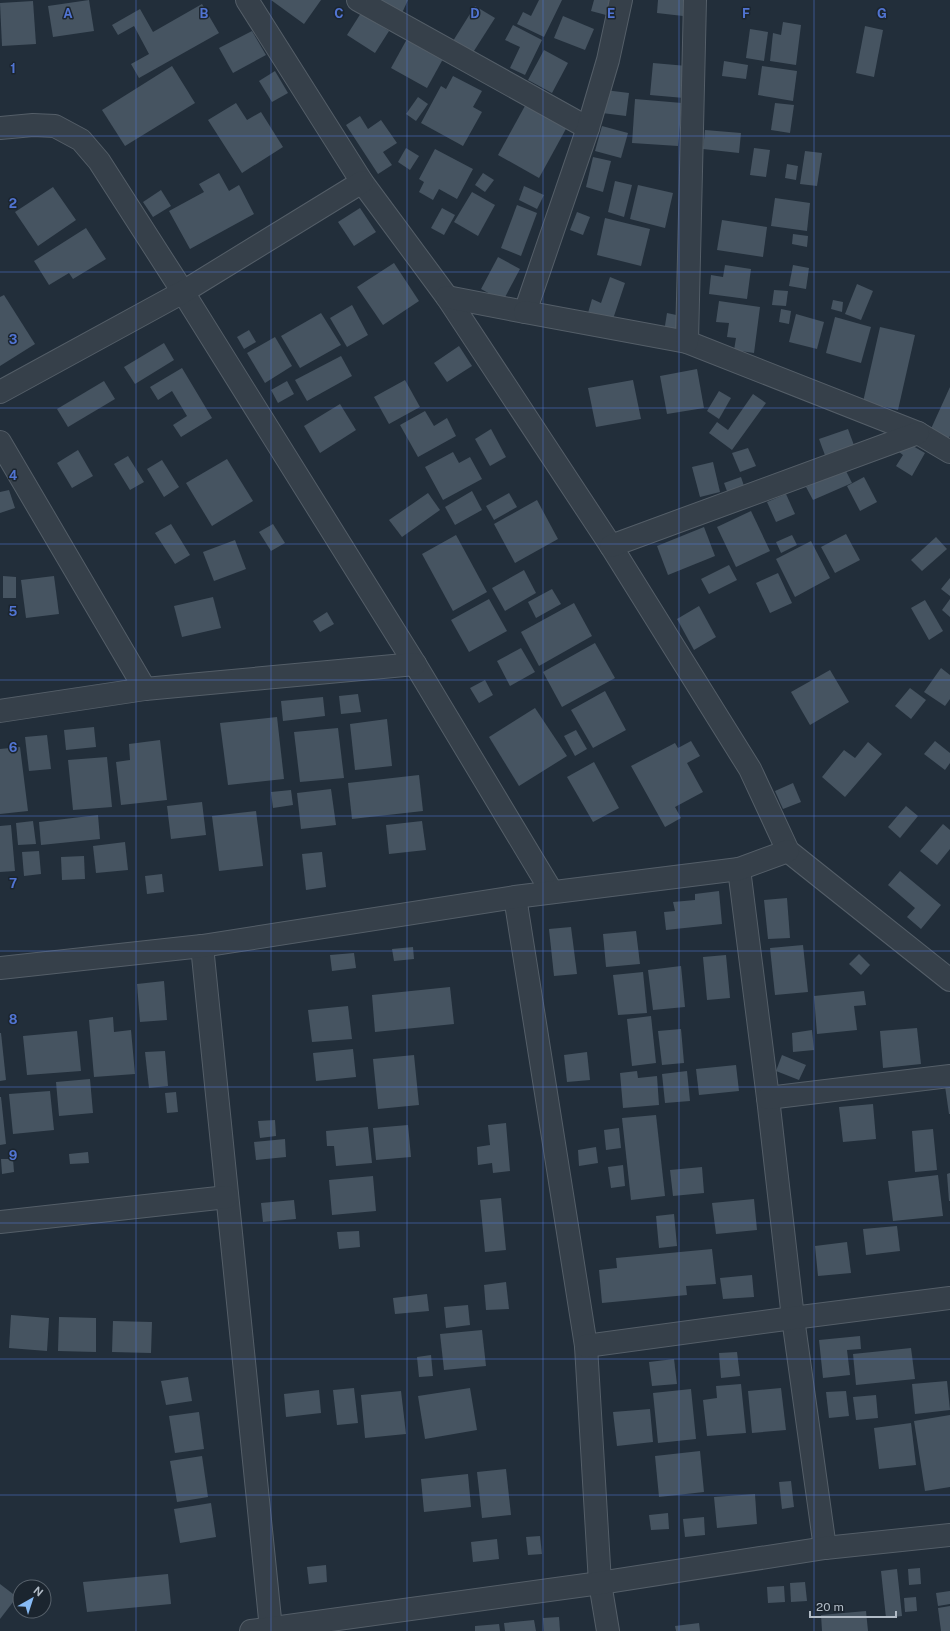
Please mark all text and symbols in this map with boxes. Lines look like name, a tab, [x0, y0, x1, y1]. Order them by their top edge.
text: A	[63, 6, 73, 21]
text: B	[200, 6, 209, 21]
text: C	[334, 6, 344, 21]
text: D	[470, 6, 480, 21]
text: E	[607, 6, 615, 21]
text: F	[742, 6, 750, 21]
text: G	[877, 6, 887, 21]
text: 1	[10, 61, 16, 76]
text: 2	[9, 196, 17, 211]
text: 3	[9, 332, 18, 347]
text: 4	[9, 468, 18, 483]
text: 5	[9, 604, 18, 619]
text: 6	[9, 740, 18, 755]
text: 7	[9, 876, 17, 891]
text: 8	[9, 1012, 18, 1027]
text: 9	[9, 1148, 17, 1163]
north arrow	[12, 1579, 52, 1619]
text: N	[31, 1584, 45, 1599]
scale bar	[810, 1593, 896, 1619]
text: 20 m	[816, 1600, 844, 1614]

